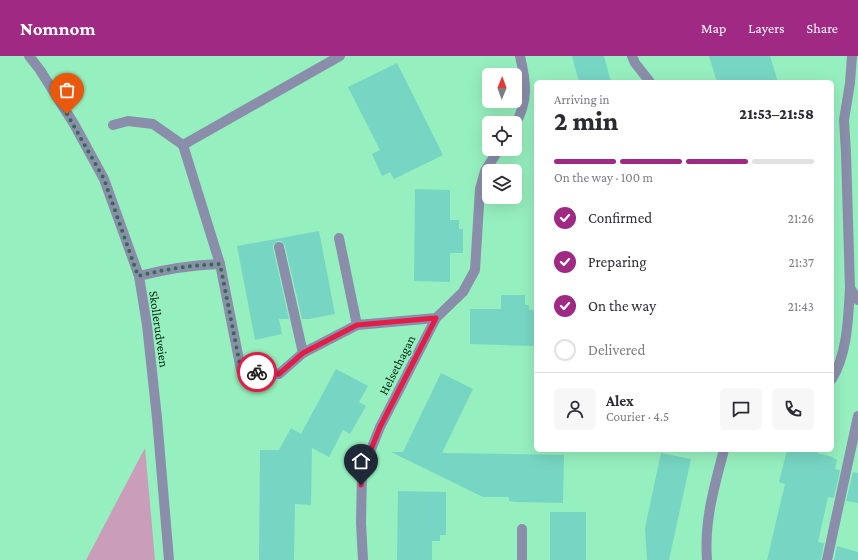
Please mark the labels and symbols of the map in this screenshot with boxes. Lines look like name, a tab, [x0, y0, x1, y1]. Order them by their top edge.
north arrow	[482, 68, 522, 108]
pin	[50, 73, 84, 114]
street label: Skollerudveien	[146, 290, 172, 368]
street label: Helsethagan	[376, 333, 418, 397]
courier	[237, 352, 277, 392]
pin	[344, 444, 378, 485]

